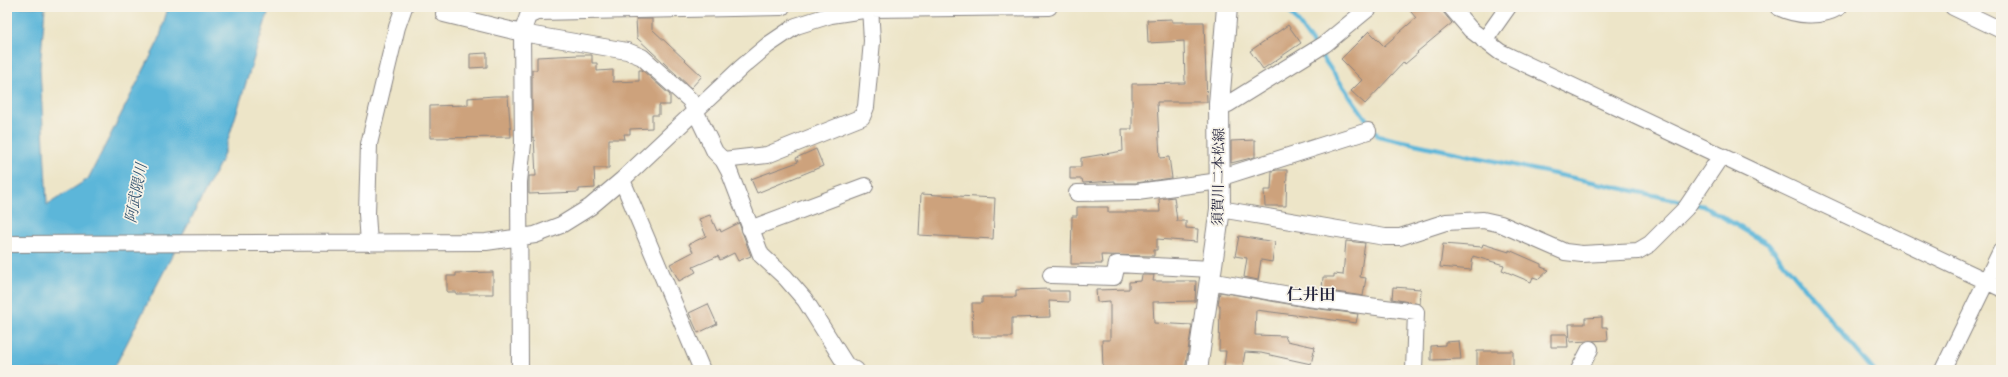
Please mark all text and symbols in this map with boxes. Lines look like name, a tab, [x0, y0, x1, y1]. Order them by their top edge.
street label: 須賀川二本松線	[1209, 128, 1231, 226]
water label: 阿武隈川	[121, 160, 154, 225]
district label: 仁井田	[1287, 285, 1335, 308]

